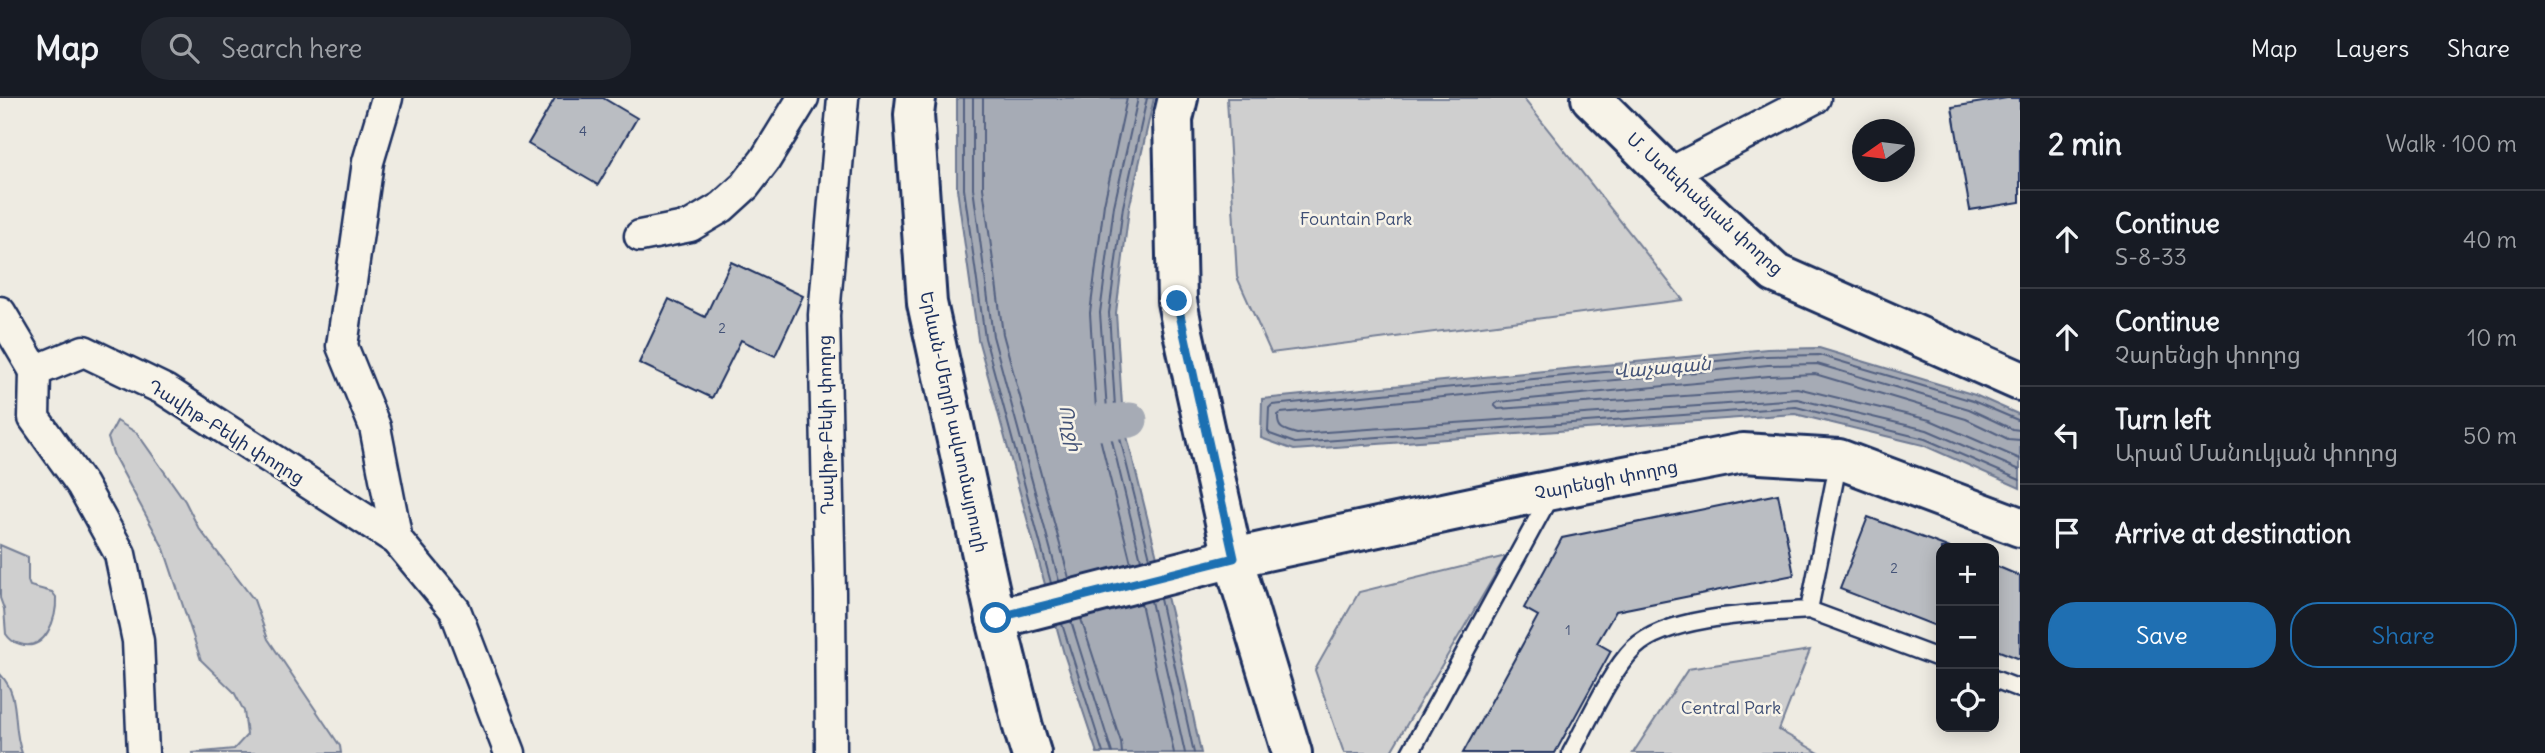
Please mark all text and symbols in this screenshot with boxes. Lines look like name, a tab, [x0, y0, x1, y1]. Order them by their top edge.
search box	[141, 17, 631, 80]
text: Map	[35, 27, 99, 69]
icon: search	[165, 29, 203, 67]
text: Search here	[221, 32, 362, 65]
text: Map	[2251, 33, 2297, 63]
text: Layers	[2335, 33, 2409, 63]
text: Share	[2447, 33, 2510, 63]
north arrow	[1852, 119, 1915, 182]
house number: 4	[579, 122, 587, 140]
text: 2 min	[2048, 125, 2122, 163]
street label: Մ. Ստեփանյան փողոց	[1622, 127, 1788, 280]
text: Walk · 100 m	[2386, 129, 2517, 158]
park label: Fountain Park	[1300, 207, 1412, 230]
text: Continue	[2115, 207, 2220, 240]
icon: ahead	[2048, 220, 2086, 258]
text: 40 m	[2463, 225, 2517, 254]
text: Տ-8-33	[2115, 242, 2187, 271]
route end	[1161, 285, 1192, 316]
street label: Երևան-Մեղրի ավտոմայրուղի	[915, 289, 993, 555]
text: Continue	[2115, 305, 2220, 338]
icon: ahead	[2048, 318, 2086, 356]
house number: 2	[718, 319, 726, 337]
text: 10 m	[2467, 323, 2517, 352]
street label: Դավիթ-Բեկի փողոց	[812, 335, 839, 515]
text: Չարենցի փողոց	[2115, 340, 2301, 369]
water label: Վաչագան	[1612, 351, 1713, 383]
street label: Դավիթ-Բեկի փողոց	[144, 374, 309, 489]
water label: Ողջի	[1054, 403, 1088, 454]
text: Turn left	[2115, 403, 2211, 436]
icon: left	[2048, 416, 2086, 454]
text: 50 m	[2463, 421, 2517, 450]
text: Արամ Մանուկյան փողոց	[2115, 438, 2398, 467]
street label: Չարենցի փողոց	[1532, 454, 1679, 505]
icon: arrive	[2048, 514, 2086, 552]
text: Arrive at destination	[2115, 517, 2351, 550]
map controls	[1936, 543, 1999, 732]
button: +	[1936, 543, 1999, 606]
house number: 2	[1890, 559, 1898, 577]
route start	[980, 602, 1011, 633]
button: Save	[2048, 602, 2276, 668]
button: Share	[2290, 602, 2517, 668]
button: −	[1936, 606, 1999, 669]
house number: 1	[1565, 621, 1571, 639]
button: locate	[1936, 669, 1999, 732]
park label: Central Park	[1681, 696, 1781, 719]

